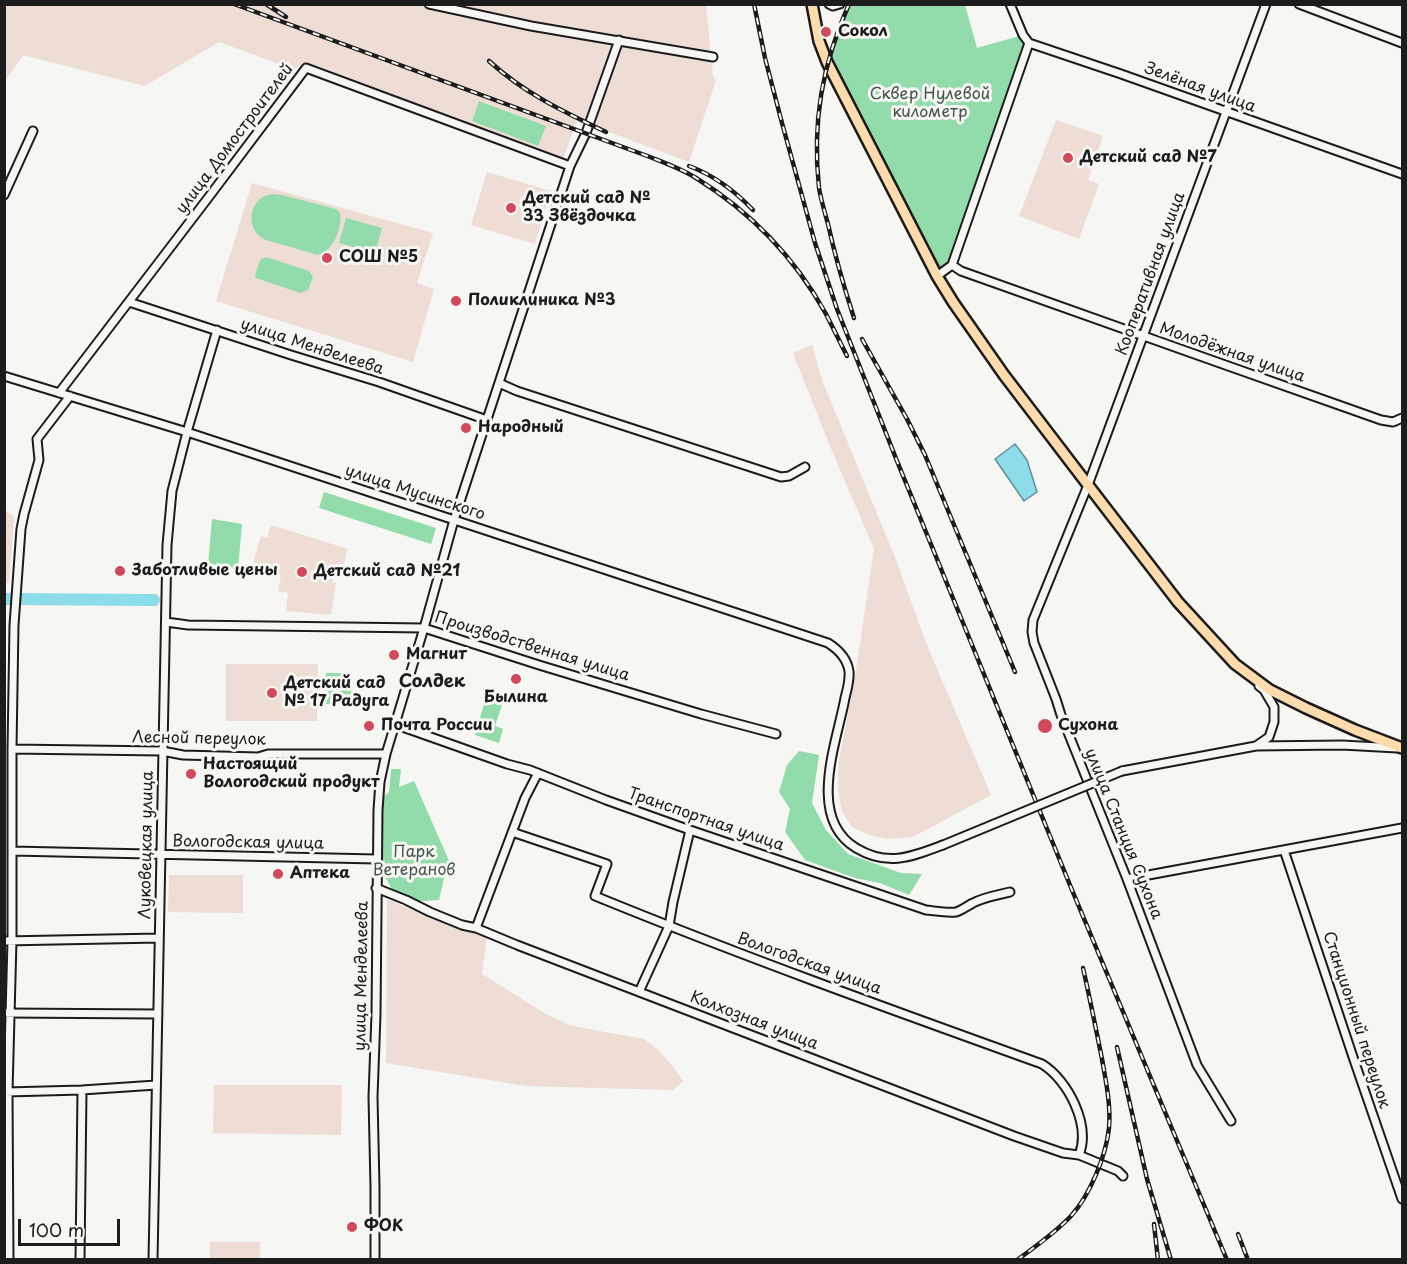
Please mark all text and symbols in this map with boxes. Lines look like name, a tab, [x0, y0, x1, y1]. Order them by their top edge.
place label: Сокол	[838, 22, 888, 42]
marker: Сокол	[819, 25, 833, 39]
street label: Зелёная улица	[1142, 59, 1258, 117]
street label: улица Домостроителей	[172, 60, 298, 218]
park label: Сквер Нулевой километр	[870, 85, 990, 123]
place label: Детский сад №7	[1080, 148, 1217, 168]
marker: Детский сад №7	[1061, 151, 1075, 165]
place label: Детский сад № 33 Звёздочка	[523, 189, 650, 227]
street label: Кооперативная улица	[1112, 190, 1190, 358]
marker: Детский сад № 33 Звёздочка	[504, 201, 518, 215]
place label: СОШ №5	[339, 248, 418, 268]
marker: СОШ №5	[320, 251, 334, 265]
place label: Поликлиника №3	[468, 291, 616, 311]
marker: Поликлиника №3	[449, 294, 463, 308]
street label: улица Менделеева	[238, 315, 386, 379]
street label: Молодёжная улица	[1157, 319, 1307, 387]
place label: Народный	[478, 418, 564, 438]
marker: Народный	[459, 421, 473, 435]
street label: улица Мусинского	[342, 461, 488, 525]
place label: Заботливые цены	[132, 561, 278, 581]
place label: Детский сад №21	[314, 562, 460, 582]
marker: Заботливые цены	[113, 564, 127, 578]
marker: Детский сад №21	[295, 565, 309, 579]
street label: Производственная улица	[432, 608, 632, 686]
place label: Магнит	[406, 645, 467, 665]
marker: Магнит	[387, 648, 401, 662]
district label: Солдек	[399, 671, 465, 693]
marker: Былина	[509, 672, 523, 686]
place label: Детский сад № 17 Радуга	[284, 674, 389, 712]
marker: Детский сад № 17 Радуга	[265, 686, 279, 700]
place label: Былина	[484, 688, 548, 708]
place label: Почта России	[381, 716, 492, 736]
place label: Сухона	[1058, 716, 1118, 736]
marker: Сухона	[1036, 717, 1054, 735]
marker: Почта России	[362, 719, 376, 733]
street label: Лесной переулок	[132, 728, 266, 750]
street label: улица Станция Сухона	[1080, 746, 1166, 922]
place label: Настоящий Вологодский продукт	[203, 755, 379, 793]
marker: Настоящий Вологодский продукт	[184, 767, 198, 781]
street label: Луковецкая улица	[136, 771, 158, 919]
street label: Транспортная улица	[626, 784, 786, 856]
street label: Вологодская улица	[172, 832, 324, 854]
park label: Парк Ветеранов	[372, 843, 456, 881]
place label: Аптека	[290, 864, 350, 884]
marker: Аптека	[271, 867, 285, 881]
street label: улица Менделеева	[351, 901, 373, 1051]
street label: Вологодская улица	[734, 929, 884, 999]
street label: Станционный переулок	[1318, 929, 1394, 1111]
street label: Колхозная улица	[687, 988, 821, 1054]
scale bar	[21, 1207, 123, 1245]
text: 100 m	[29, 1216, 84, 1243]
place label: ФОК	[364, 1217, 403, 1237]
marker: ФОК	[345, 1220, 359, 1234]

